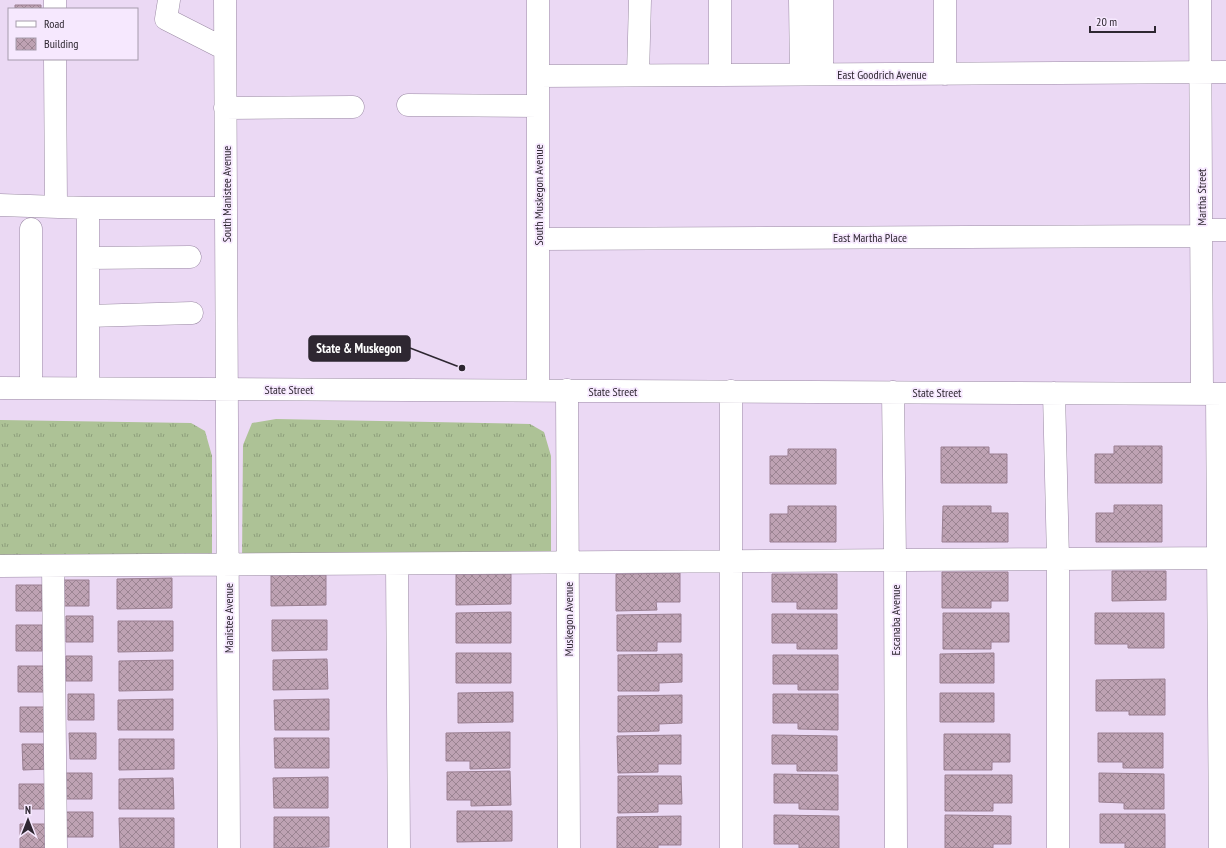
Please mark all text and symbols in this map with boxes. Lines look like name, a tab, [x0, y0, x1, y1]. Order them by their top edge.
legend	[8, 8, 138, 60]
scale bar	[1090, 8, 1155, 34]
text: 20 m	[1096, 14, 1117, 29]
text: Road	[44, 16, 64, 31]
text: Building	[44, 36, 79, 51]
street label: East Goodrich Avenue	[837, 67, 927, 82]
street label: South Muskegon Avenue	[531, 144, 546, 246]
street label: South Manistee Avenue	[219, 146, 234, 242]
street label: Martha Street	[1194, 168, 1209, 225]
street label: East Martha Place	[833, 230, 907, 245]
callout: State & Muskegon	[309, 336, 410, 361]
text: State & Muskegon	[316, 340, 402, 357]
street label: State Street	[265, 382, 314, 397]
street label: State Street	[589, 384, 638, 399]
street label: State Street	[913, 385, 962, 400]
street label: Muskegon Avenue	[561, 582, 576, 656]
street label: Manistee Avenue	[221, 583, 236, 653]
street label: Escanaba Avenue	[888, 584, 903, 655]
north arrow	[8, 800, 48, 840]
text: N	[25, 803, 31, 817]

